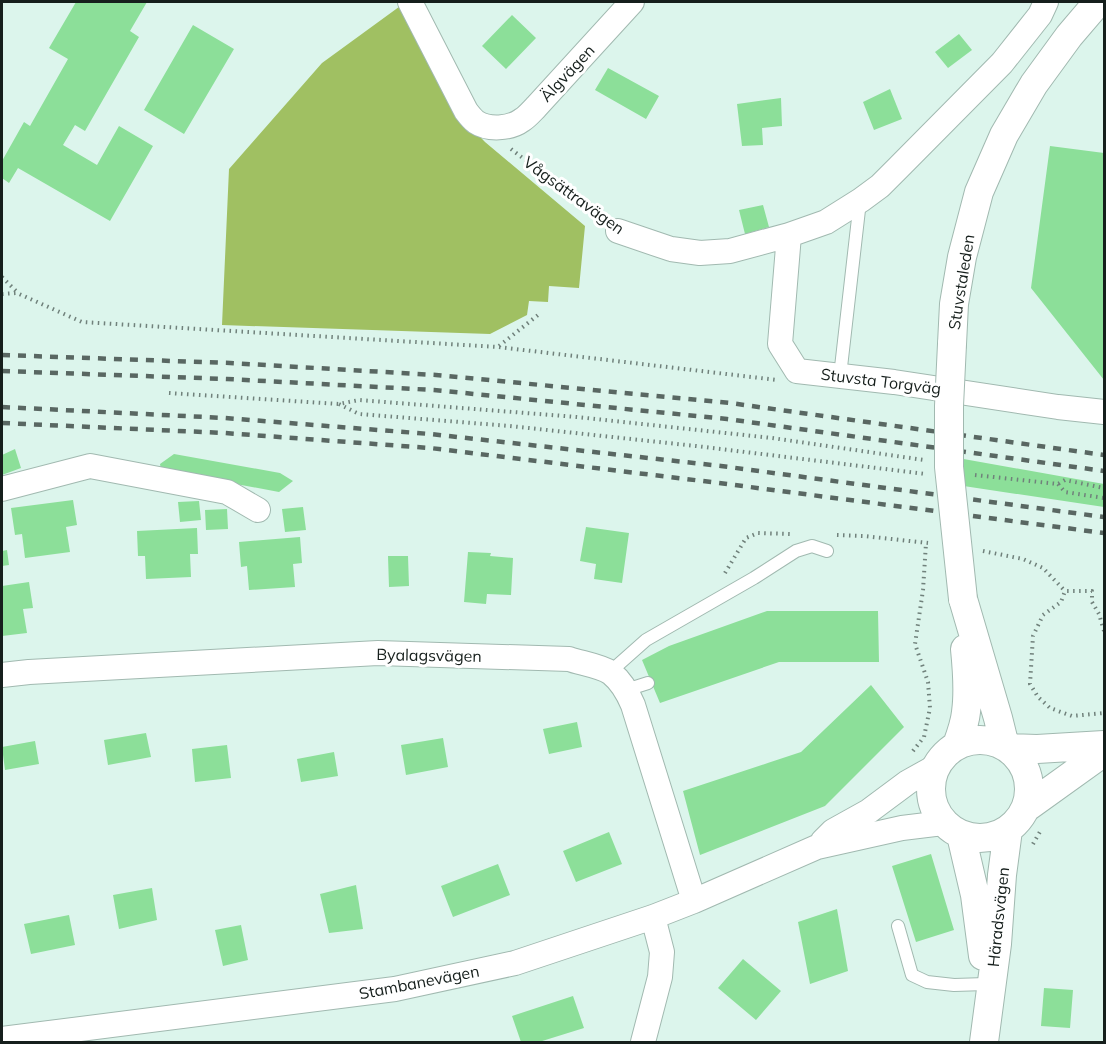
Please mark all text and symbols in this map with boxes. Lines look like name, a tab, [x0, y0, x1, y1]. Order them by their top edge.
street label: Älgvägen	[535, 40, 599, 106]
street label: Vågsättravägen	[520, 152, 628, 238]
street label: Stuvstaleden	[944, 233, 978, 331]
street label: Stuvsta Torgväg	[820, 364, 942, 398]
street label: Byalagsvägen	[376, 644, 482, 666]
street label: Häradsvägen	[983, 866, 1013, 968]
street label: Stambanevägen	[357, 961, 481, 1003]

